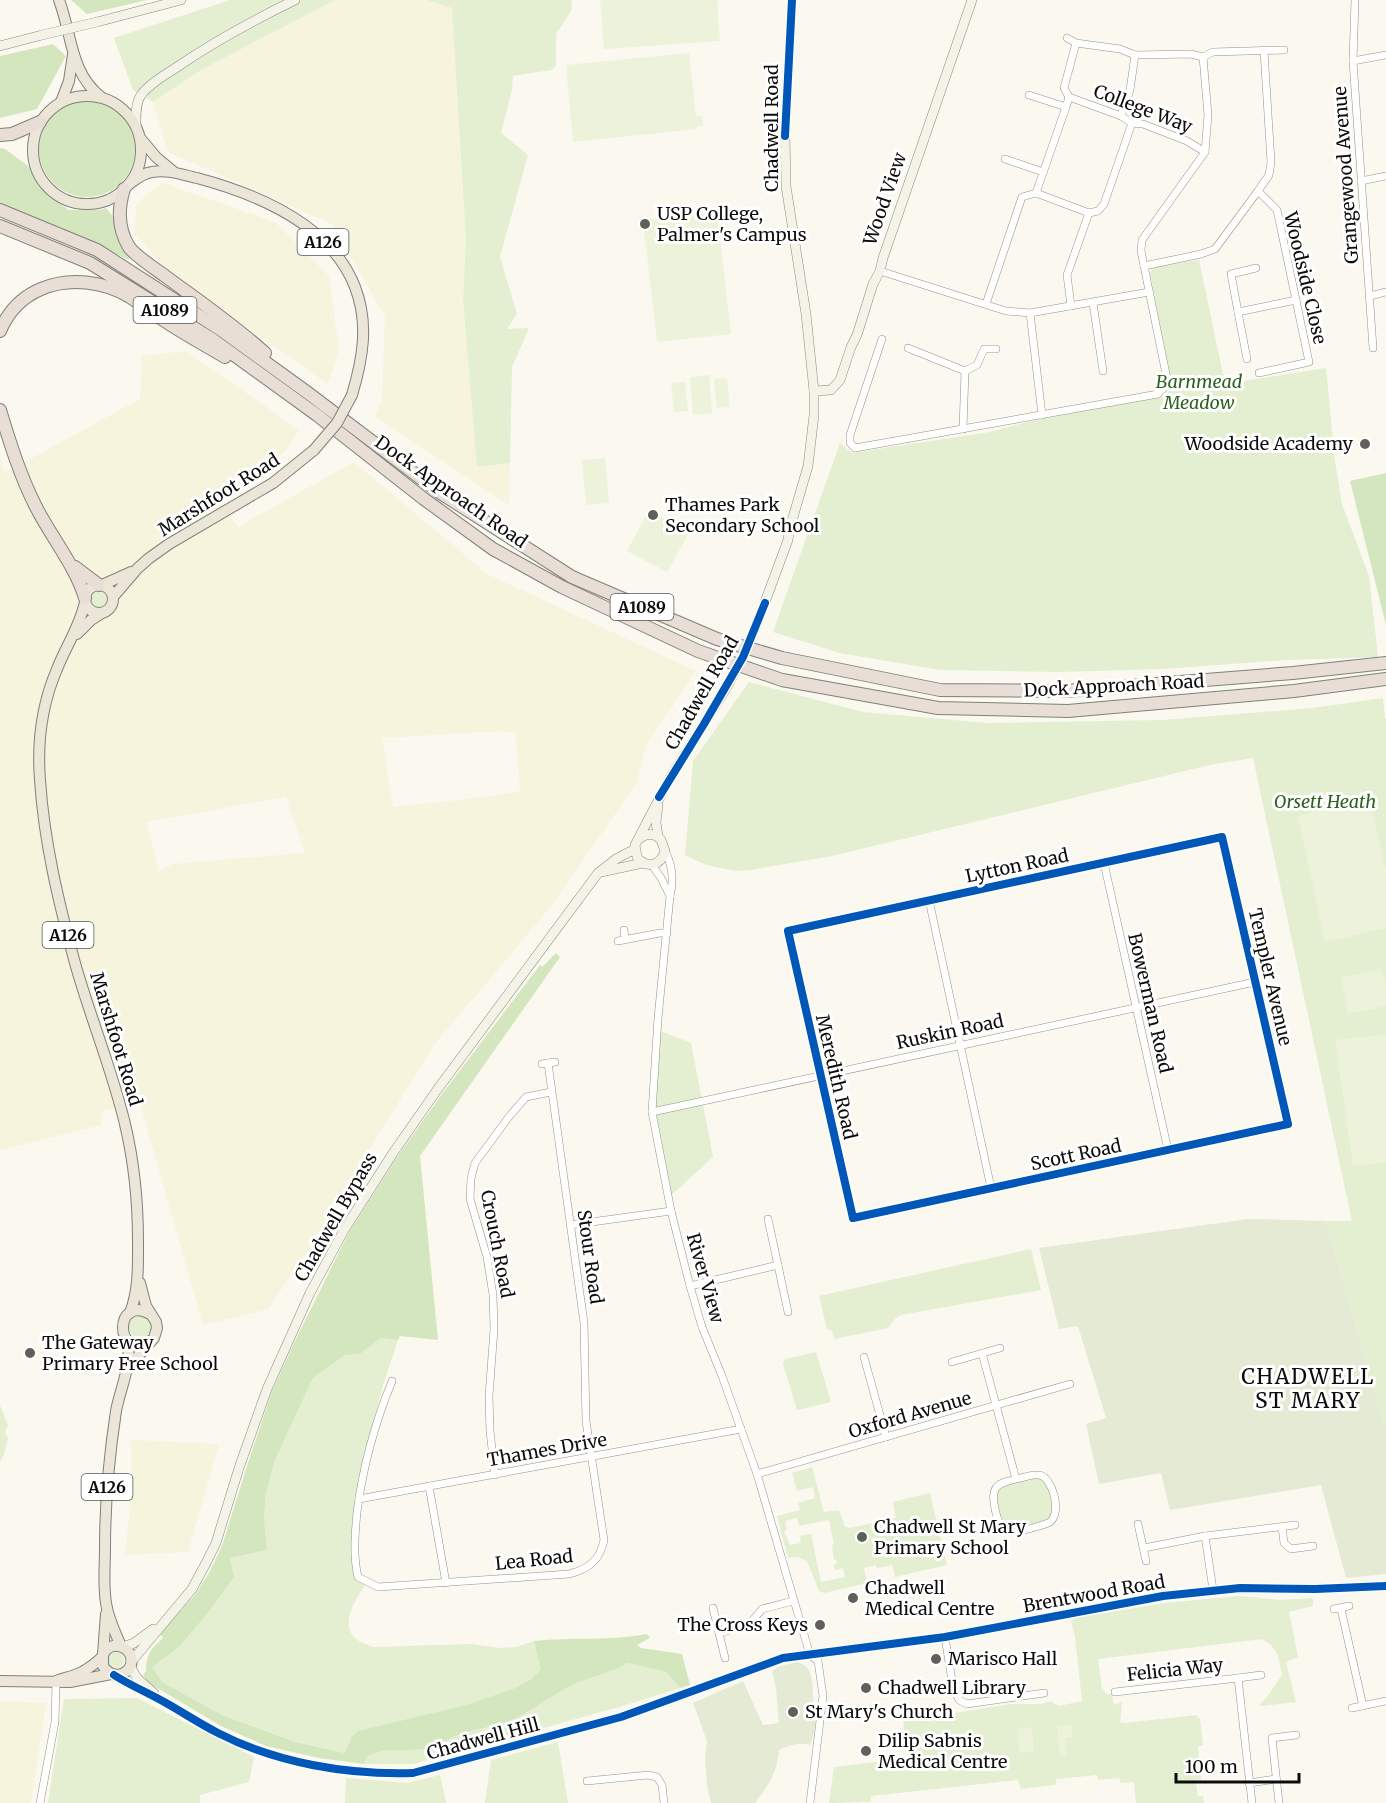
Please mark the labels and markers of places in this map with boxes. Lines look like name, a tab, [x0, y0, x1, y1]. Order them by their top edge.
place label: USP College, Palmer's Campus	[657, 202, 807, 246]
marker: USP College, Palmer's Campus	[638, 217, 652, 231]
place label: Woodside Academy	[1183, 432, 1354, 455]
marker: Woodside Academy	[1358, 437, 1372, 451]
place label: Thames Park Secondary School	[665, 493, 820, 537]
marker: Thames Park Secondary School	[646, 508, 660, 522]
place label: The Gateway Primary Free School	[42, 1331, 219, 1375]
marker: The Gateway Primary Free School	[23, 1346, 37, 1360]
place label: Chadwell St Mary Primary School	[874, 1515, 1027, 1559]
marker: Chadwell St Mary Primary School	[855, 1530, 869, 1544]
place label: Chadwell Medical Centre	[865, 1576, 994, 1620]
marker: Chadwell Medical Centre	[846, 1591, 860, 1605]
place label: The Cross Keys	[677, 1613, 808, 1636]
marker: The Cross Keys	[813, 1618, 827, 1632]
place label: Marisco Hall	[948, 1647, 1058, 1670]
marker: Marisco Hall	[929, 1652, 943, 1666]
place label: Chadwell Library	[878, 1676, 1026, 1699]
marker: Chadwell Library	[859, 1681, 873, 1695]
place label: St Mary's Church	[805, 1700, 953, 1723]
marker: St Mary's Church	[786, 1705, 800, 1719]
place label: Dilip Sabnis Medical Centre	[878, 1729, 1007, 1773]
marker: Dilip Sabnis Medical Centre	[859, 1744, 873, 1758]

